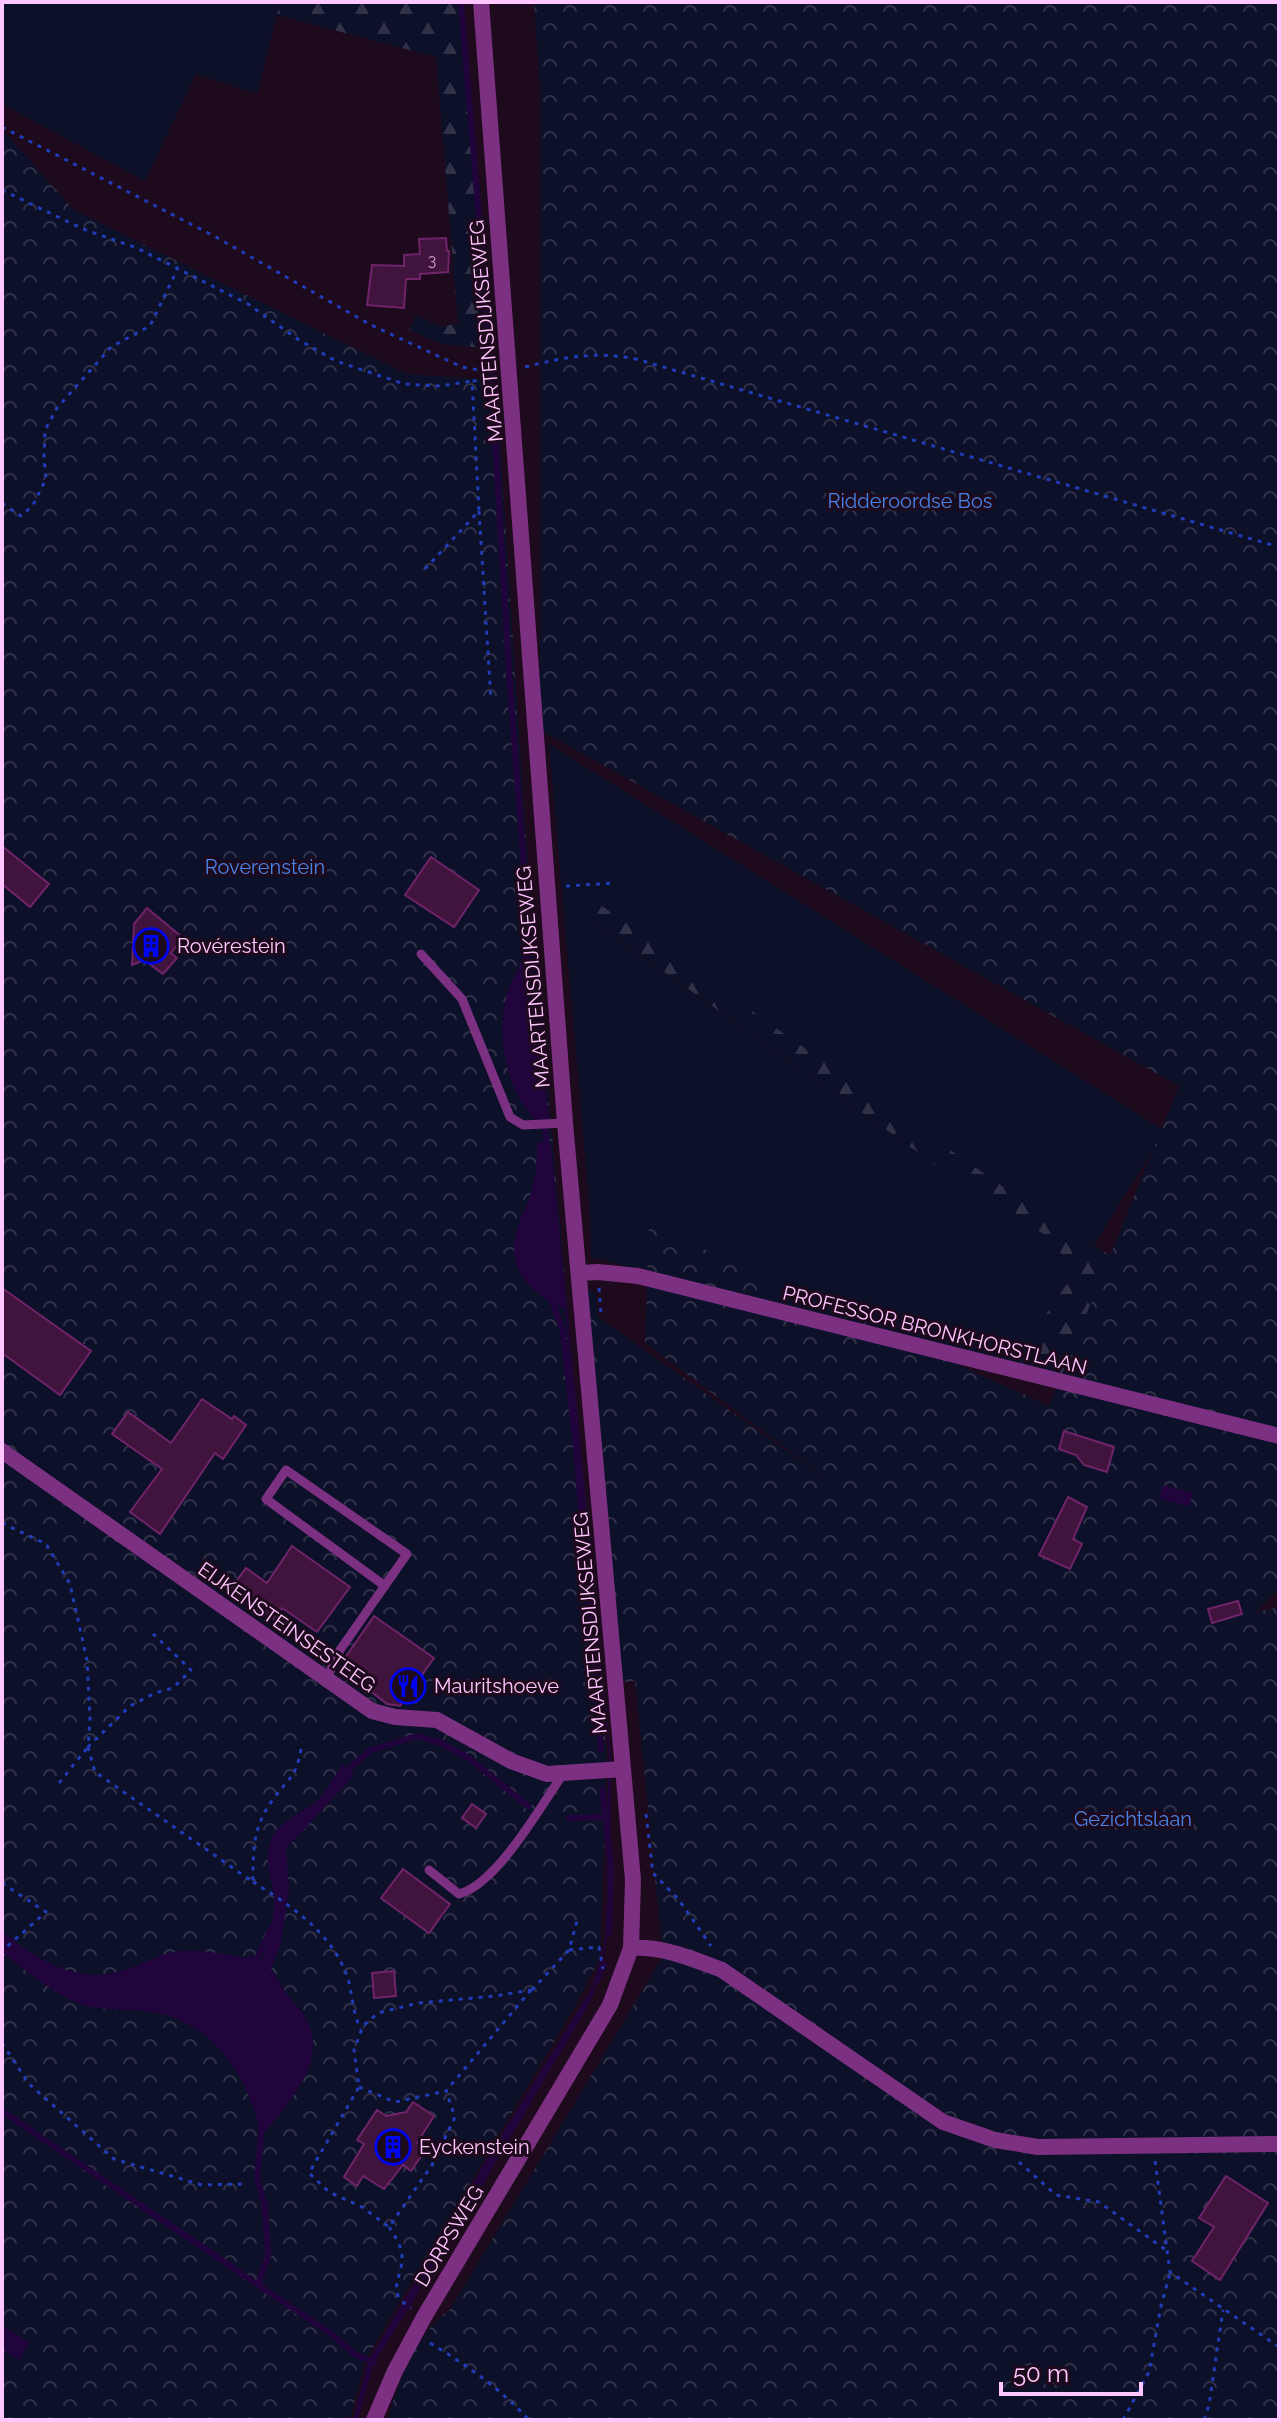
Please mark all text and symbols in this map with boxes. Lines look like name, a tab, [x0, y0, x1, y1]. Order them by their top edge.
street label: MAARTENSDIJKSEWEG	[464, 219, 508, 443]
house number: 3	[428, 251, 436, 270]
park label: Ridderoordse Bos	[828, 489, 993, 513]
park label: Roverenstein	[205, 855, 325, 879]
street label: MAARTENSDIJKSEWEG	[511, 865, 555, 1089]
building icon: Rovérestein	[132, 927, 170, 965]
place label: Rovérestein	[177, 934, 286, 958]
street label: PROFESSOR BRONKHORSTLAAN	[780, 1281, 1090, 1379]
street label: MAARTENSDIJKSEWEG	[568, 1511, 612, 1735]
street label: EIJKENSTEINSESTEEG	[194, 1557, 380, 1697]
restaurant icon: Mauritshoeve	[389, 1667, 427, 1705]
place label: Mauritshoeve	[434, 1674, 559, 1698]
park label: Gezichtslaan	[1074, 1807, 1192, 1831]
building icon: Eyckenstein	[374, 2128, 412, 2166]
place label: Eyckenstein	[419, 2135, 530, 2159]
street label: DORPSWEG	[409, 2181, 489, 2291]
scale bar	[1001, 2346, 1141, 2396]
text: 50 m	[1013, 2359, 1069, 2388]

